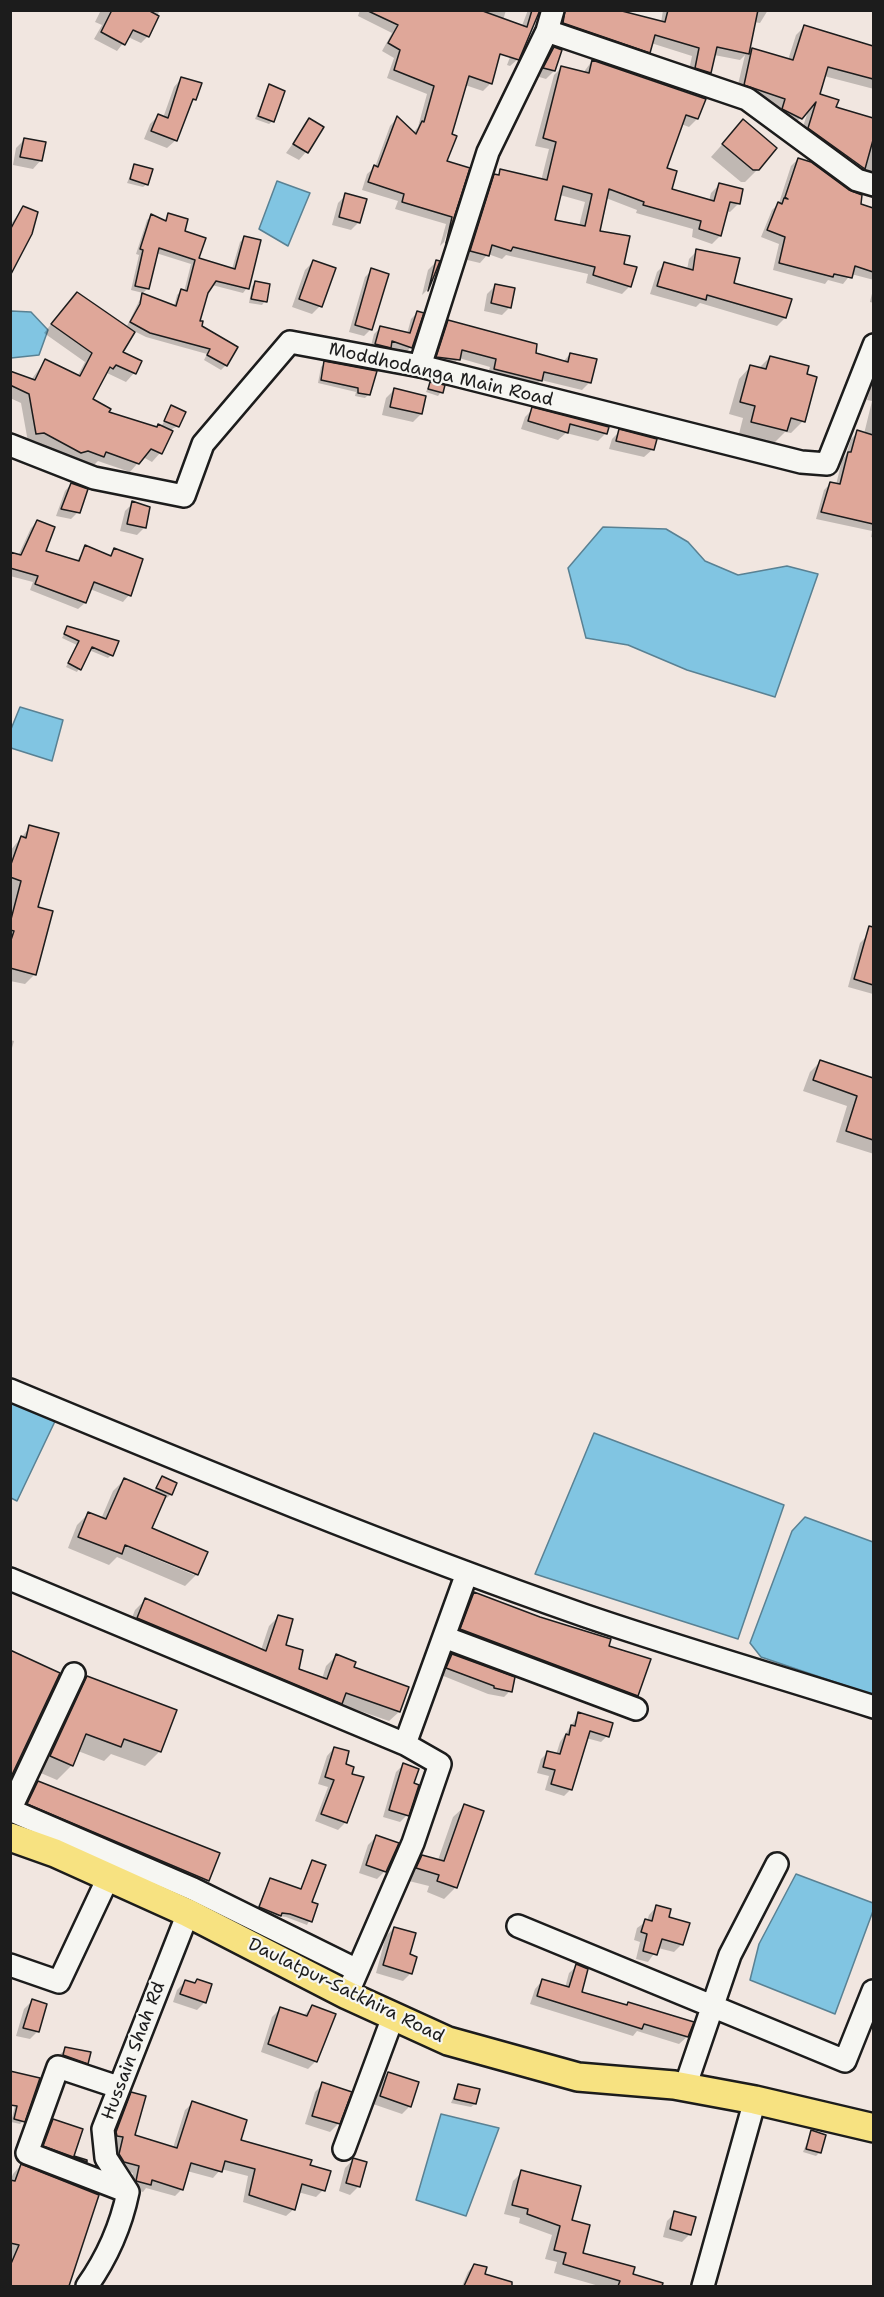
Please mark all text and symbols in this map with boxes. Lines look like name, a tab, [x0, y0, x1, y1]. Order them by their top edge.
street label: Moddhodanga Main Road	[327, 339, 555, 411]
street label: Daulatpur-Satkhira Road	[244, 1934, 448, 2048]
street label: Hussain Shah Rd	[98, 1979, 170, 2123]

